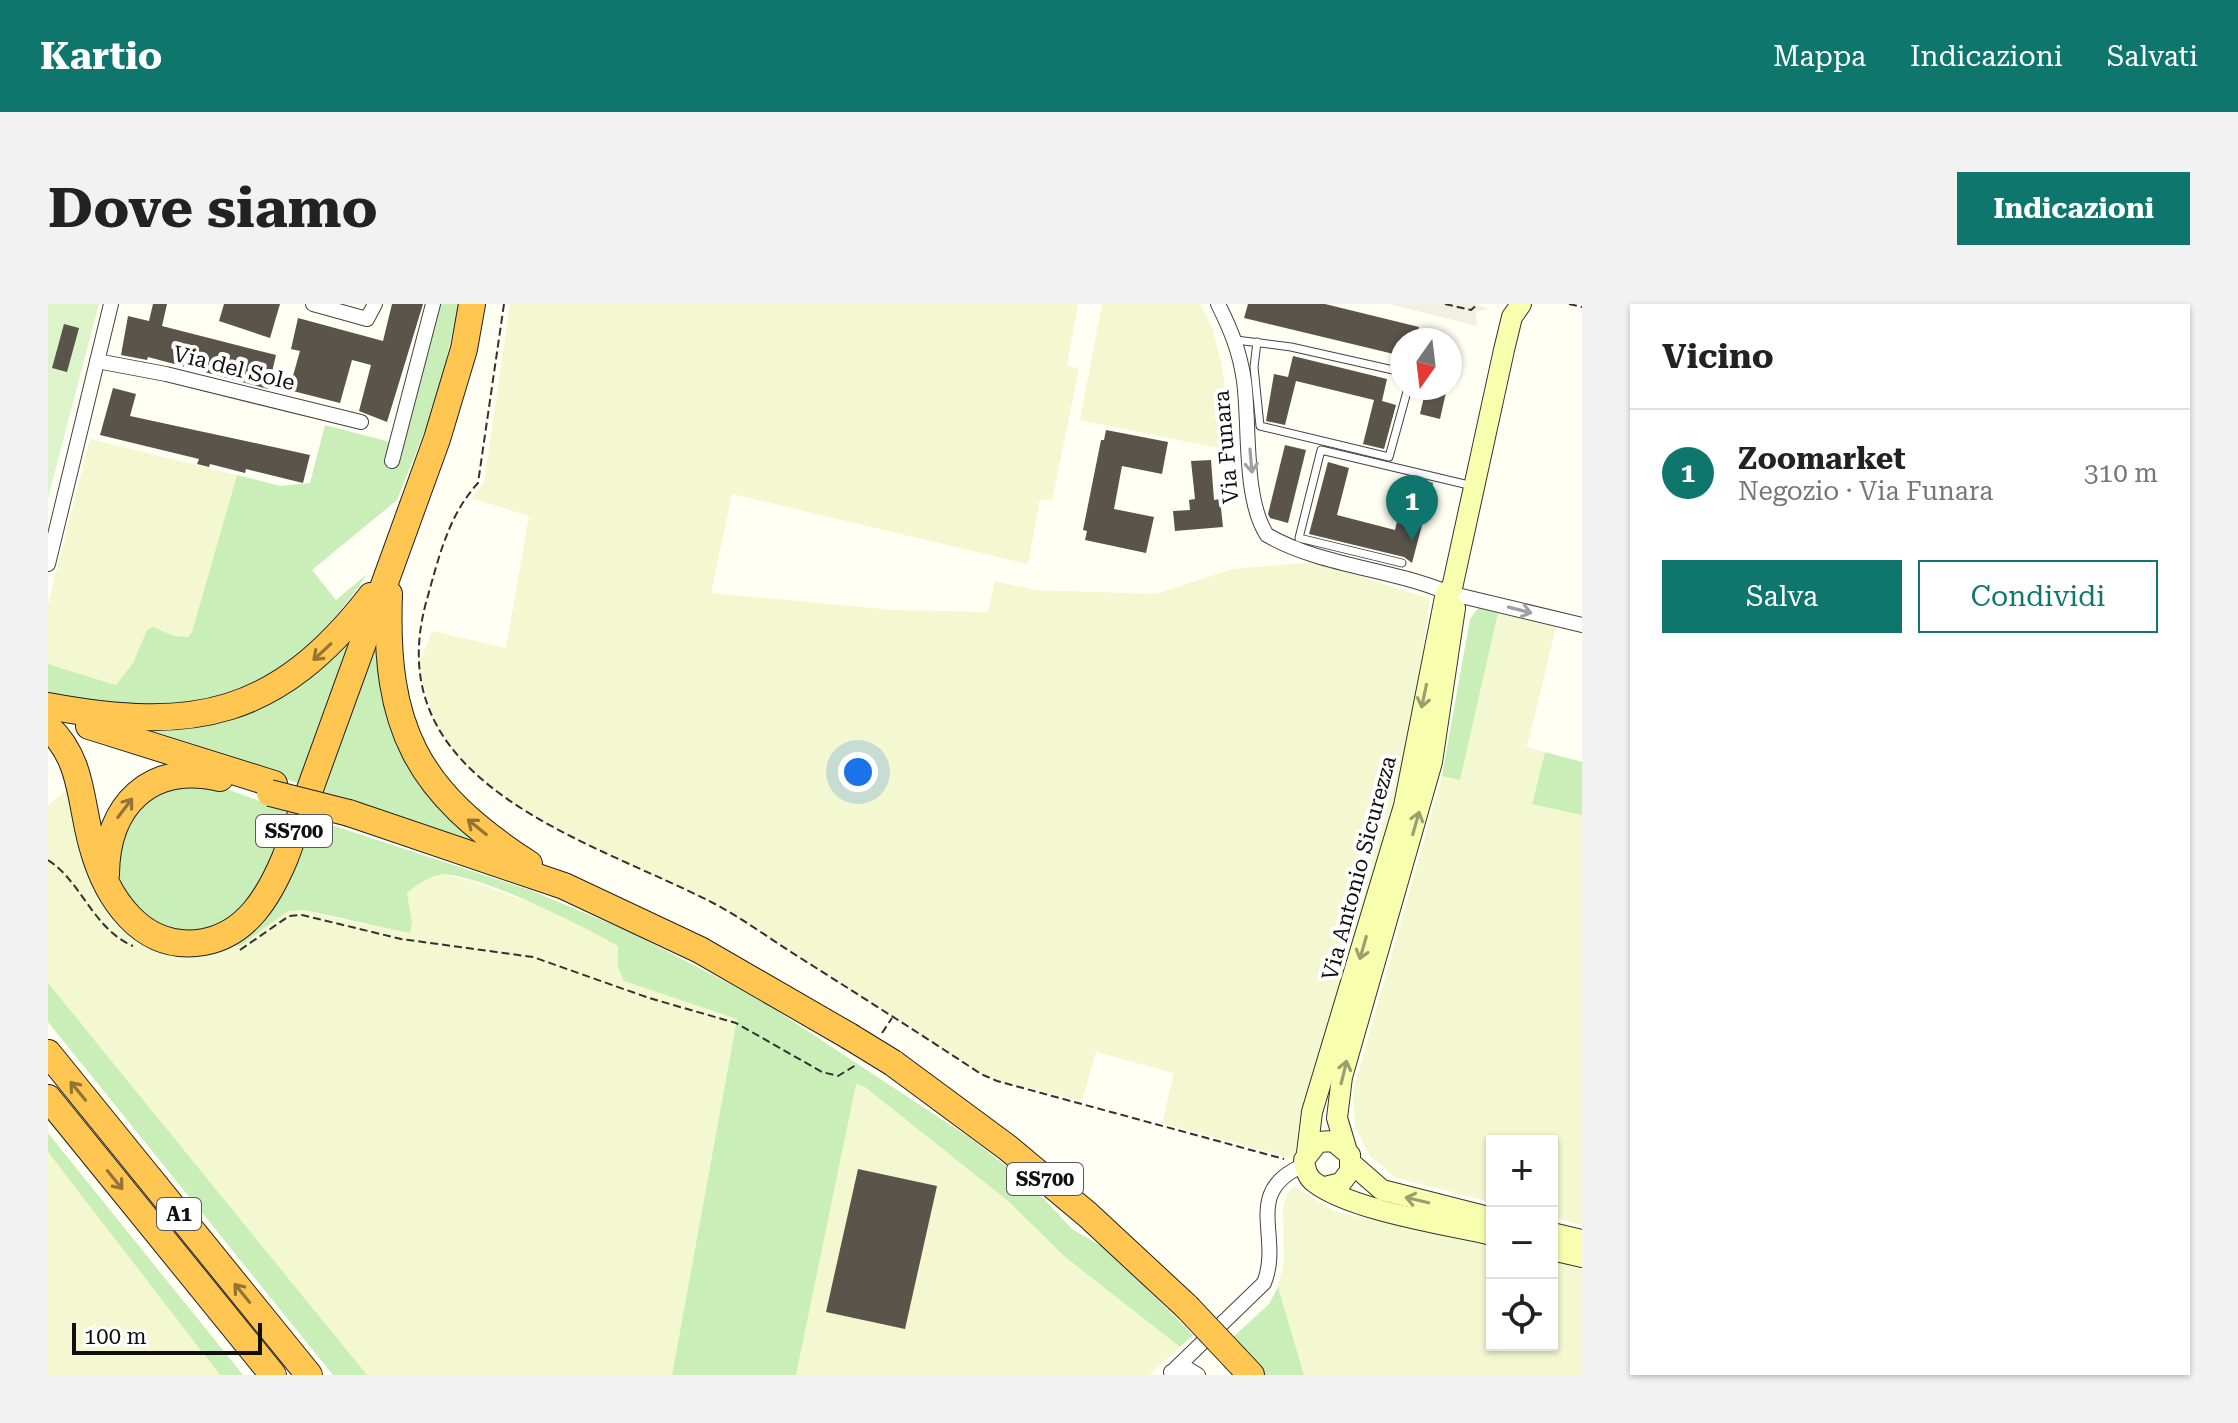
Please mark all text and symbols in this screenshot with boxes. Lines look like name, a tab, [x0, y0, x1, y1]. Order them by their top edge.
text: Kartio	[40, 34, 162, 78]
text: Mappa	[1773, 40, 1866, 73]
text: Indicazioni	[1910, 40, 2063, 73]
text: Salvati	[2107, 40, 2198, 73]
button: Indicazioni	[1957, 172, 2190, 245]
text: Dove siamo	[48, 175, 378, 241]
north arrow	[1390, 328, 1462, 400]
text: Vicino	[1662, 336, 1774, 376]
street label: Via del Sole	[171, 341, 297, 395]
street label: Via Funara	[1209, 389, 1243, 505]
text: Zoomarket	[1738, 441, 1906, 476]
one-way arrow	[1244, 447, 1259, 474]
text: 1	[1681, 458, 1695, 488]
text: 310 m	[2084, 458, 2158, 488]
pin: 1	[1386, 475, 1438, 541]
text: Negozio · Via Funara	[1738, 476, 1993, 506]
button: Salva	[1662, 560, 1902, 633]
button: Condividi	[1918, 560, 2158, 633]
one-way arrow	[1506, 603, 1532, 618]
one-way arrow	[312, 642, 332, 661]
one-way arrow	[1416, 683, 1431, 708]
your location	[838, 752, 878, 792]
street label: Via Antonio Sicurezza	[1317, 753, 1401, 983]
one-way arrow	[116, 798, 133, 819]
one-way arrow	[1410, 810, 1425, 836]
road number: SS700	[256, 815, 332, 847]
one-way arrow	[467, 818, 488, 836]
one-way arrow	[1354, 935, 1369, 961]
one-way arrow	[1337, 1060, 1352, 1086]
one-way arrow	[70, 1081, 87, 1102]
map controls	[1486, 1135, 1558, 1351]
button: +	[1486, 1135, 1558, 1207]
road number: SS700	[1007, 1163, 1083, 1195]
one-way arrow	[106, 1169, 124, 1190]
one-way arrow	[1404, 1192, 1430, 1207]
road number: A1	[157, 1198, 201, 1230]
button: −	[1486, 1207, 1558, 1279]
button: locate	[1486, 1279, 1558, 1351]
one-way arrow	[234, 1283, 251, 1304]
scale bar	[72, 1319, 262, 1355]
text: 100 m	[84, 1324, 147, 1349]

